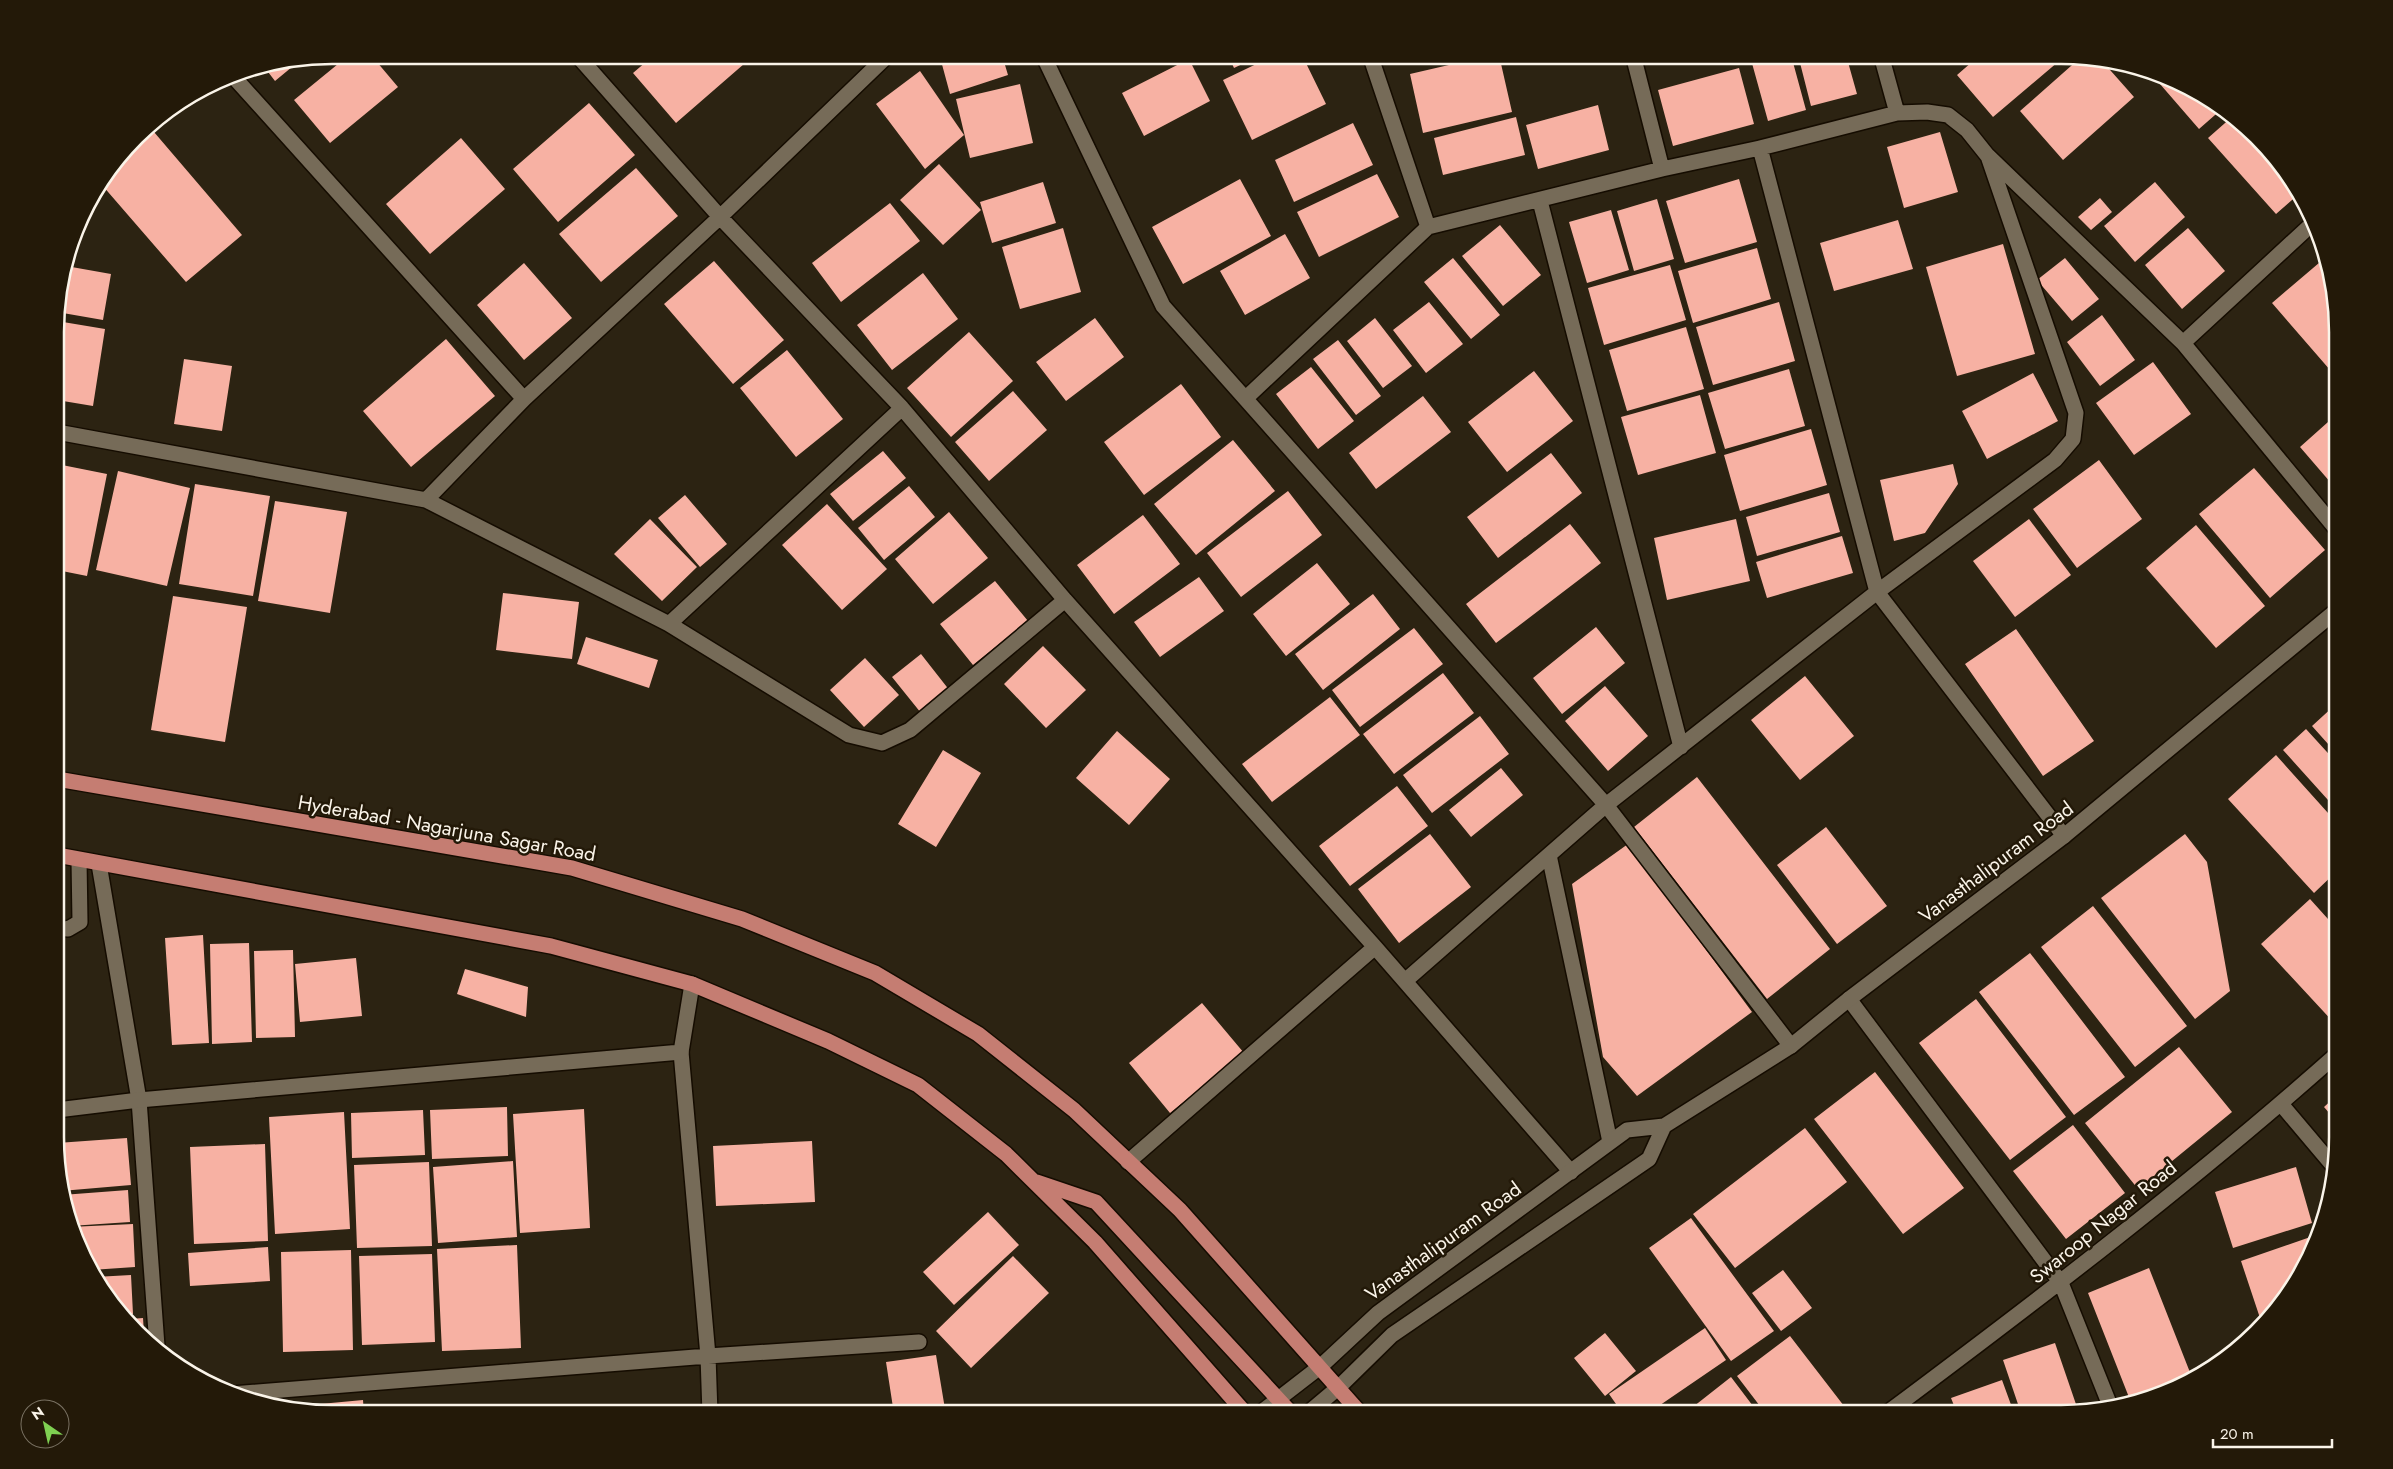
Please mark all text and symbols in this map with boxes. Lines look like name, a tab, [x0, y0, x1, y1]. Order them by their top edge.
street label: Hyderabad - Nagarjuna Sagar Road	[296, 788, 598, 869]
street label: Vanasthalipuram Road	[1913, 795, 2080, 930]
street label: Swaroop Nagar Road	[2023, 1154, 2183, 1291]
street label: Vanasthalipuram Road	[1359, 1175, 1527, 1308]
north arrow	[20, 1399, 70, 1449]
text: N	[28, 1402, 48, 1425]
scale bar	[2213, 1416, 2332, 1448]
text: 20 m	[2220, 1423, 2254, 1445]

